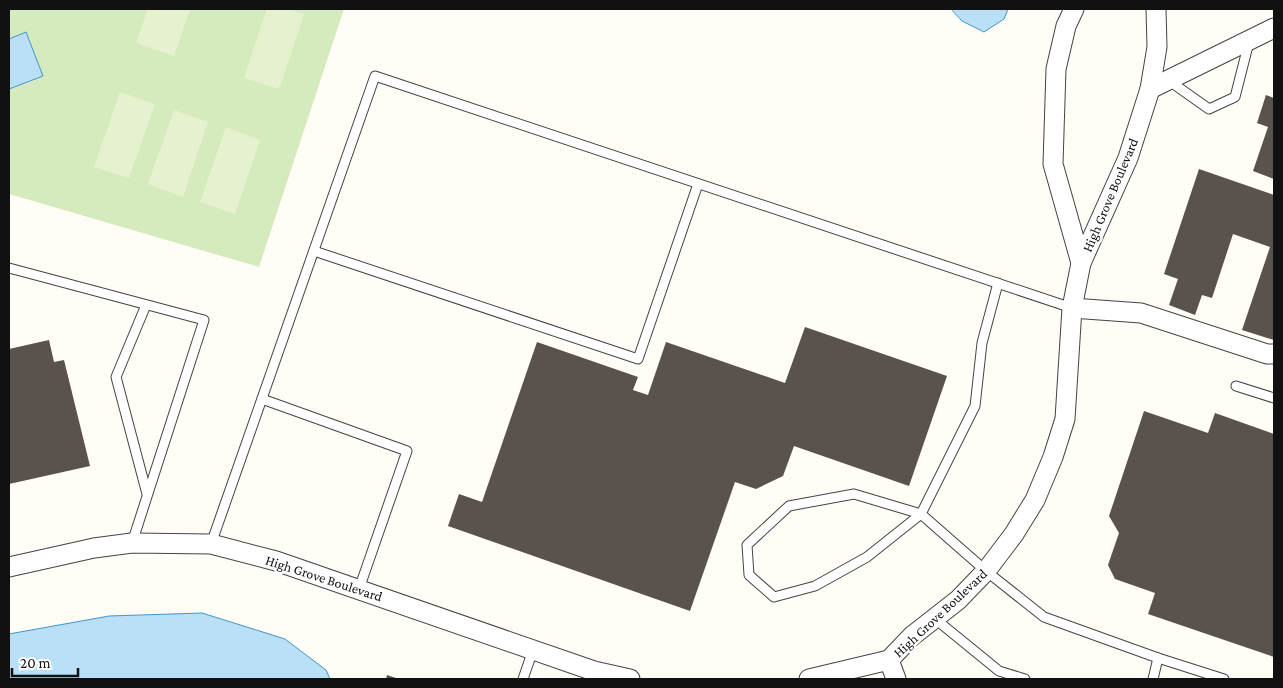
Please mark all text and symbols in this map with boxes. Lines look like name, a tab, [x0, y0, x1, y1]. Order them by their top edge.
street label: High Grove Boulevard	[1079, 135, 1141, 254]
street label: High Grove Boulevard	[263, 552, 385, 605]
street label: High Grove Boulevard	[890, 565, 991, 660]
scale bar	[12, 646, 79, 678]
text: 20 m	[20, 655, 51, 671]

